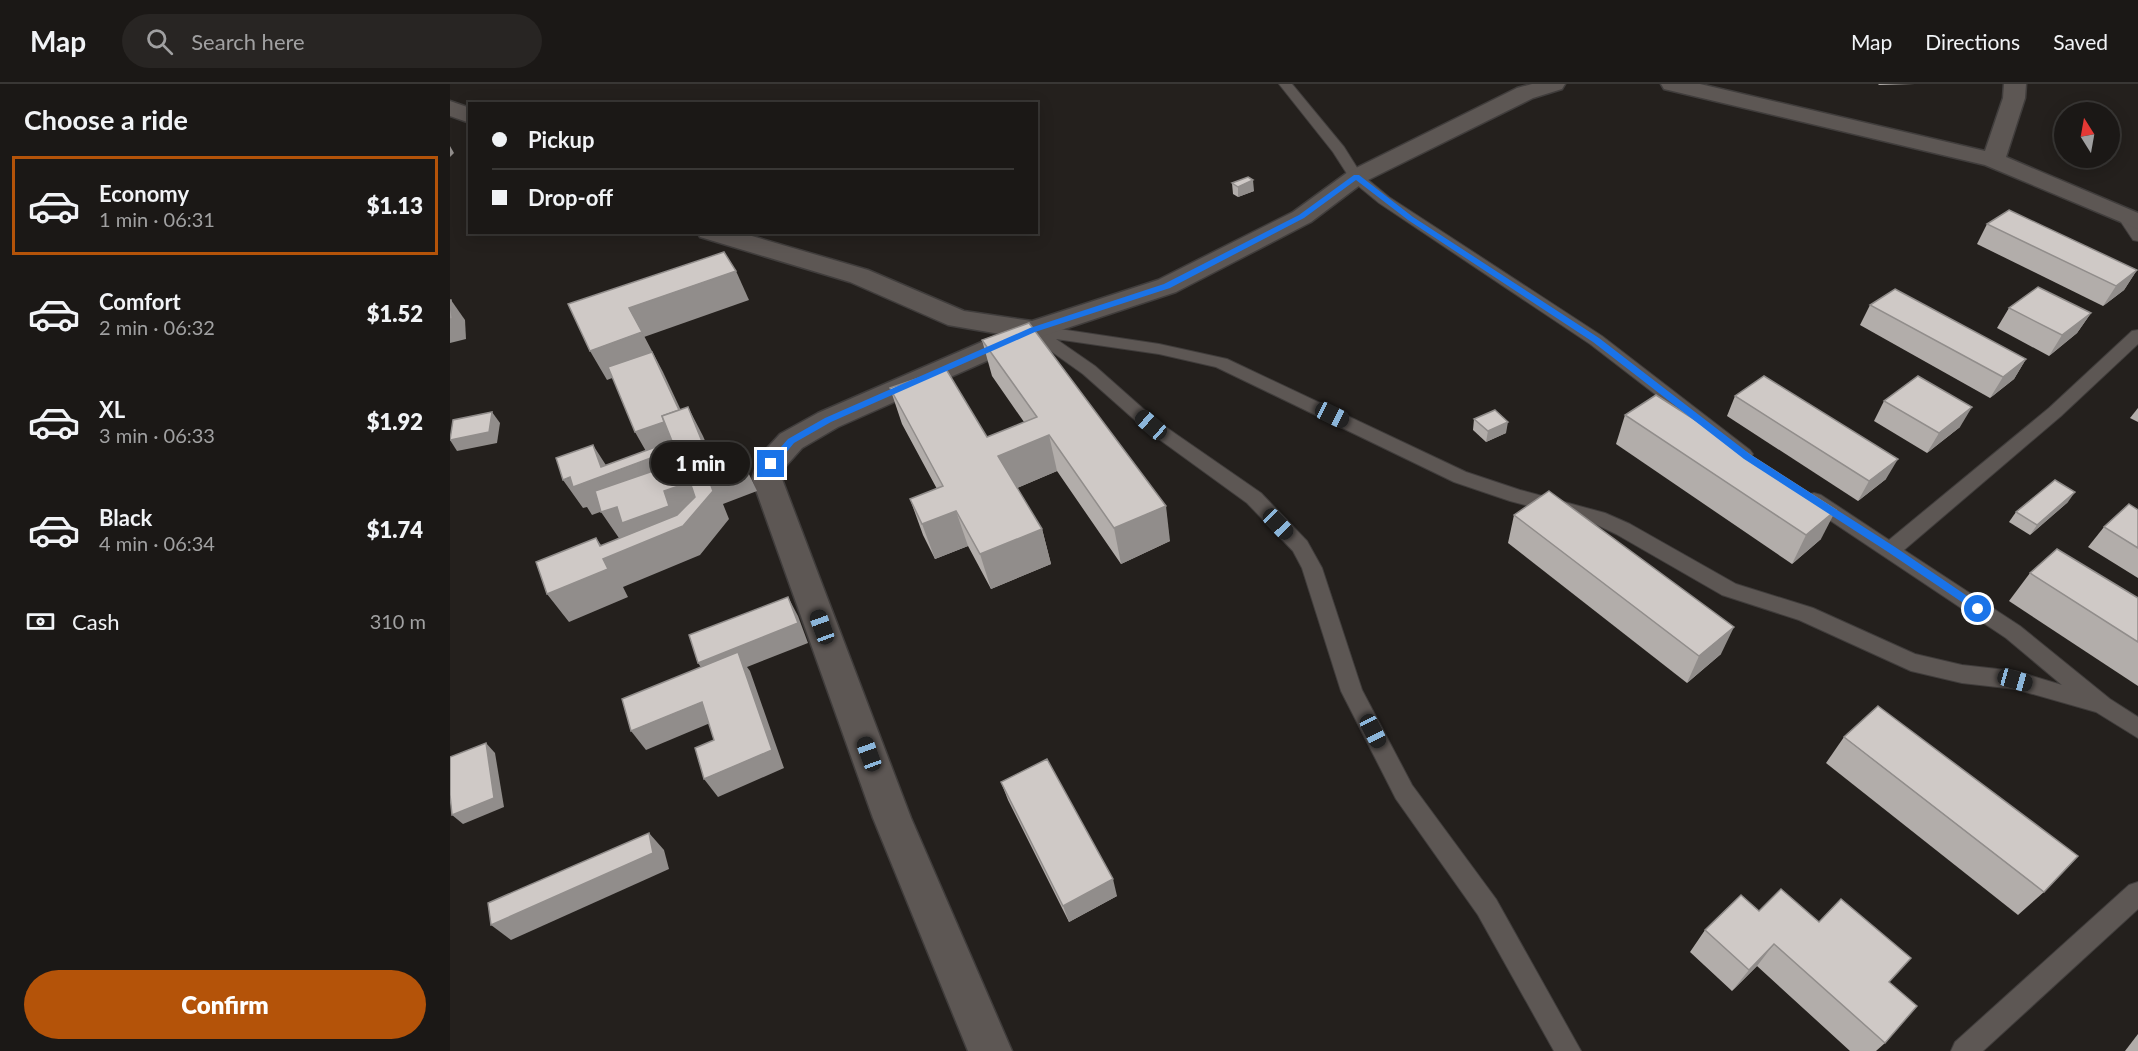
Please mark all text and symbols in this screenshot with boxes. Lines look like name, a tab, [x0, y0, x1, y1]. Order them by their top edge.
search box	[122, 14, 542, 68]
text: Map	[30, 24, 86, 58]
icon: search	[143, 25, 176, 58]
text: Search here	[191, 28, 305, 55]
text: Map	[1851, 29, 1892, 54]
text: Directions	[1925, 29, 2020, 54]
text: Saved	[2053, 29, 2108, 54]
north arrow	[2054, 102, 2120, 168]
map controls	[2054, 102, 2120, 168]
text: Choose a ride	[24, 103, 188, 136]
text: Pickup	[528, 126, 594, 153]
icon: car	[27, 179, 81, 233]
text: Economy	[99, 180, 189, 207]
text: Drop-off	[528, 184, 613, 211]
text: $1.13	[367, 192, 423, 219]
text: 1 min · 06:31	[99, 207, 215, 231]
icon: car	[27, 287, 81, 341]
text: Comfort	[99, 288, 181, 315]
text: $1.52	[367, 300, 423, 327]
text: 2 min · 06:32	[99, 315, 215, 339]
icon: car	[27, 395, 81, 449]
text: XL	[99, 396, 125, 423]
car	[1312, 399, 1352, 431]
car	[1132, 406, 1170, 444]
text: $1.92	[367, 408, 423, 435]
text: 3 min · 06:33	[99, 423, 215, 447]
callout: 1 min	[651, 443, 750, 485]
route end	[757, 450, 784, 477]
text: 1 min	[676, 451, 725, 475]
icon: car	[27, 503, 81, 557]
text: Black	[99, 504, 152, 531]
car	[1259, 505, 1297, 543]
text: $1.74	[367, 516, 423, 543]
text: 4 min · 06:34	[99, 531, 215, 555]
route start	[1964, 595, 1991, 622]
icon: cash	[24, 605, 57, 638]
car	[807, 607, 837, 647]
text: Cash	[72, 608, 119, 635]
text: 310 m	[370, 609, 426, 633]
car	[1995, 666, 2035, 694]
car	[1357, 711, 1389, 751]
car	[854, 734, 884, 774]
button: Confirm	[24, 970, 426, 1039]

